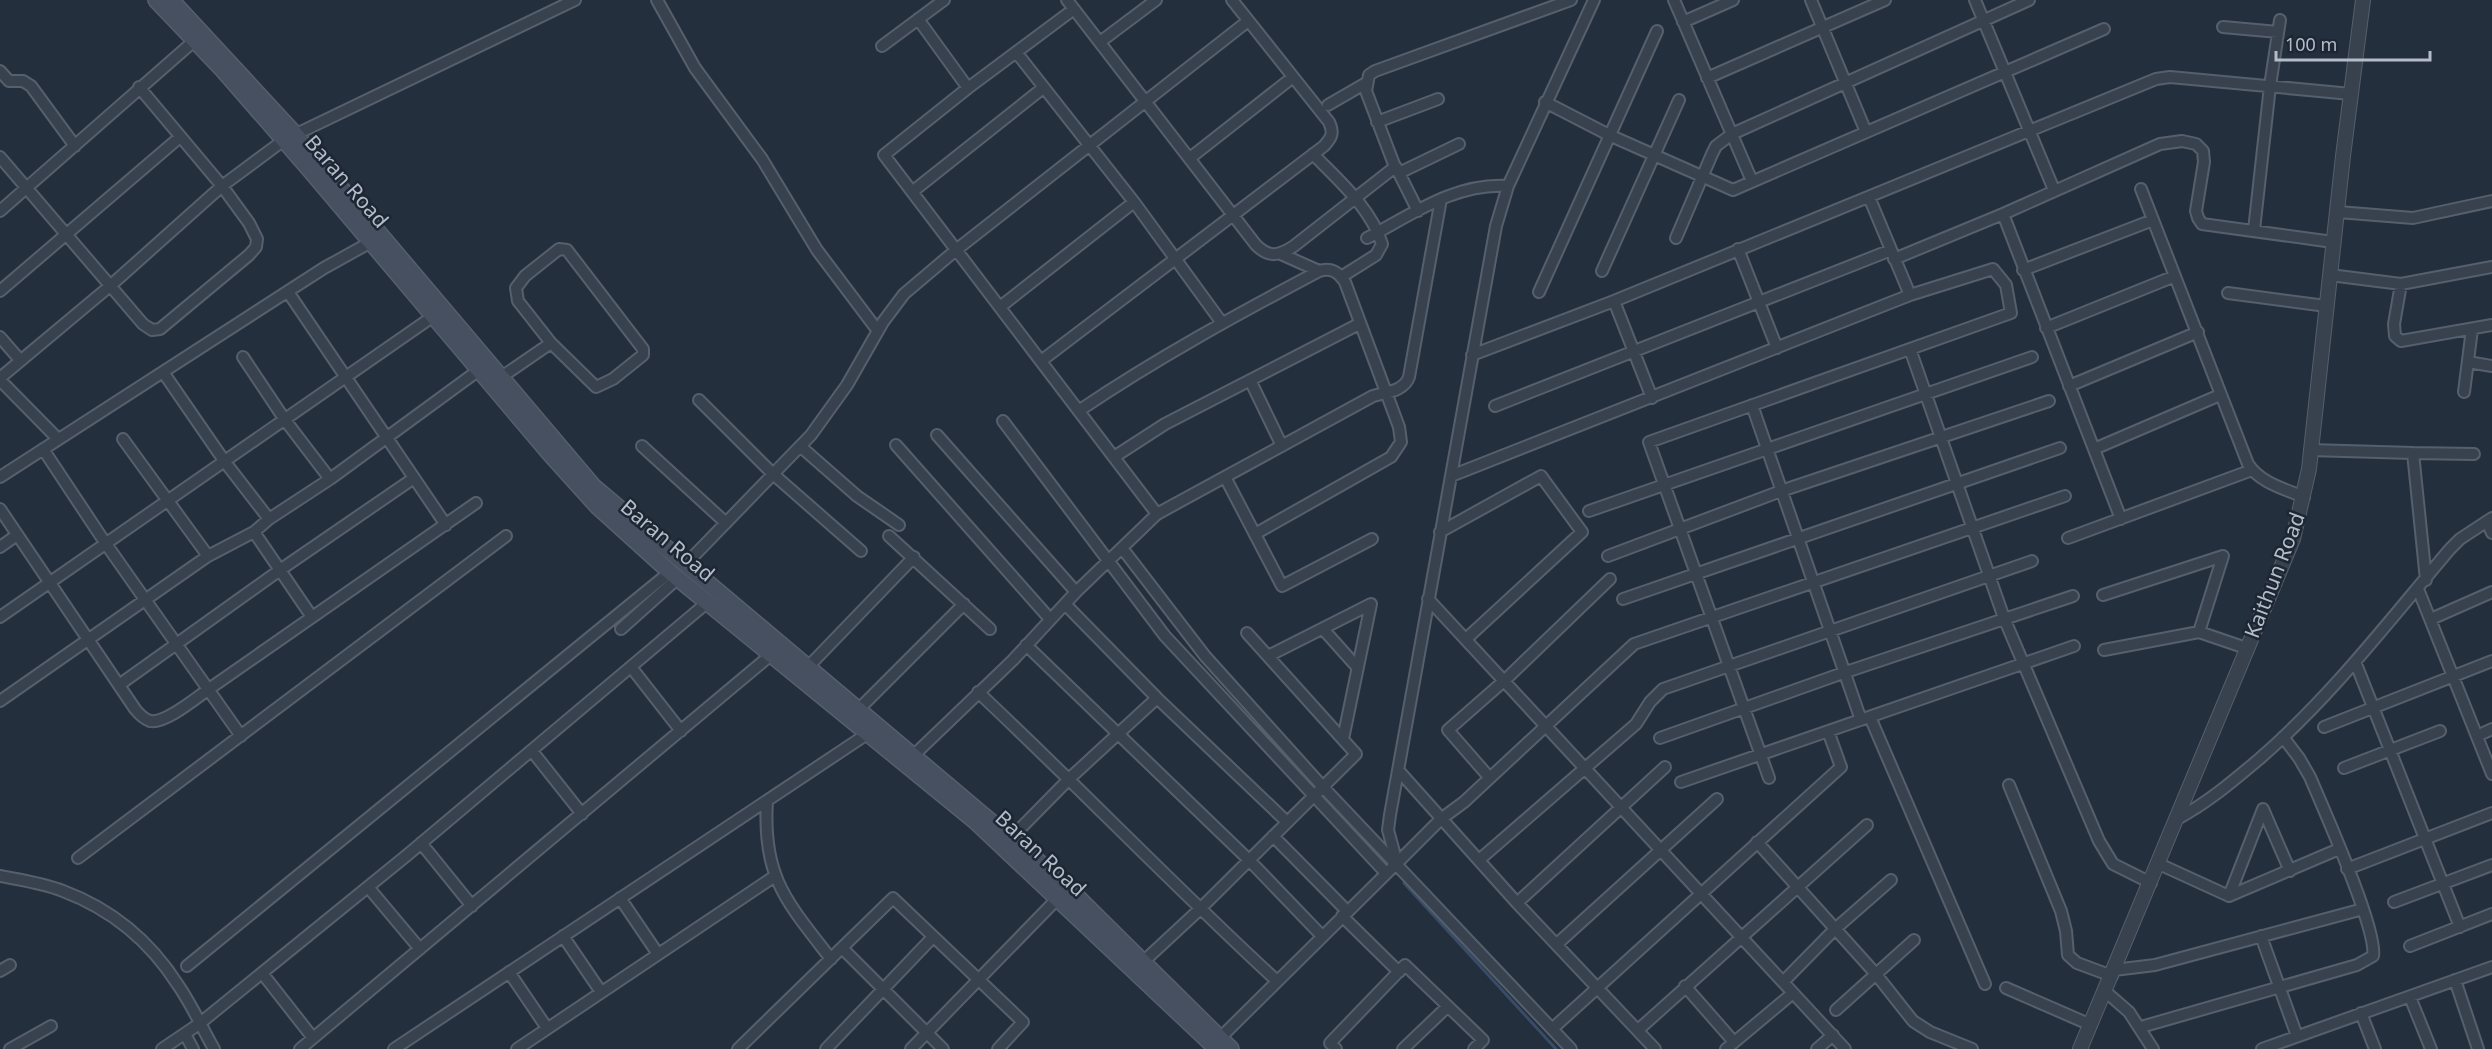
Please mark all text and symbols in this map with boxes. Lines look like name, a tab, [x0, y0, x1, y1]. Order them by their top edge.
scale bar	[2276, 24, 2430, 62]
text: 100 m	[2285, 32, 2337, 56]
street label: Baran Road	[299, 129, 395, 233]
street label: Baran Road	[615, 493, 721, 587]
street label: Kaithun Road	[2237, 508, 2311, 642]
street label: Baran Road	[990, 804, 1092, 902]

